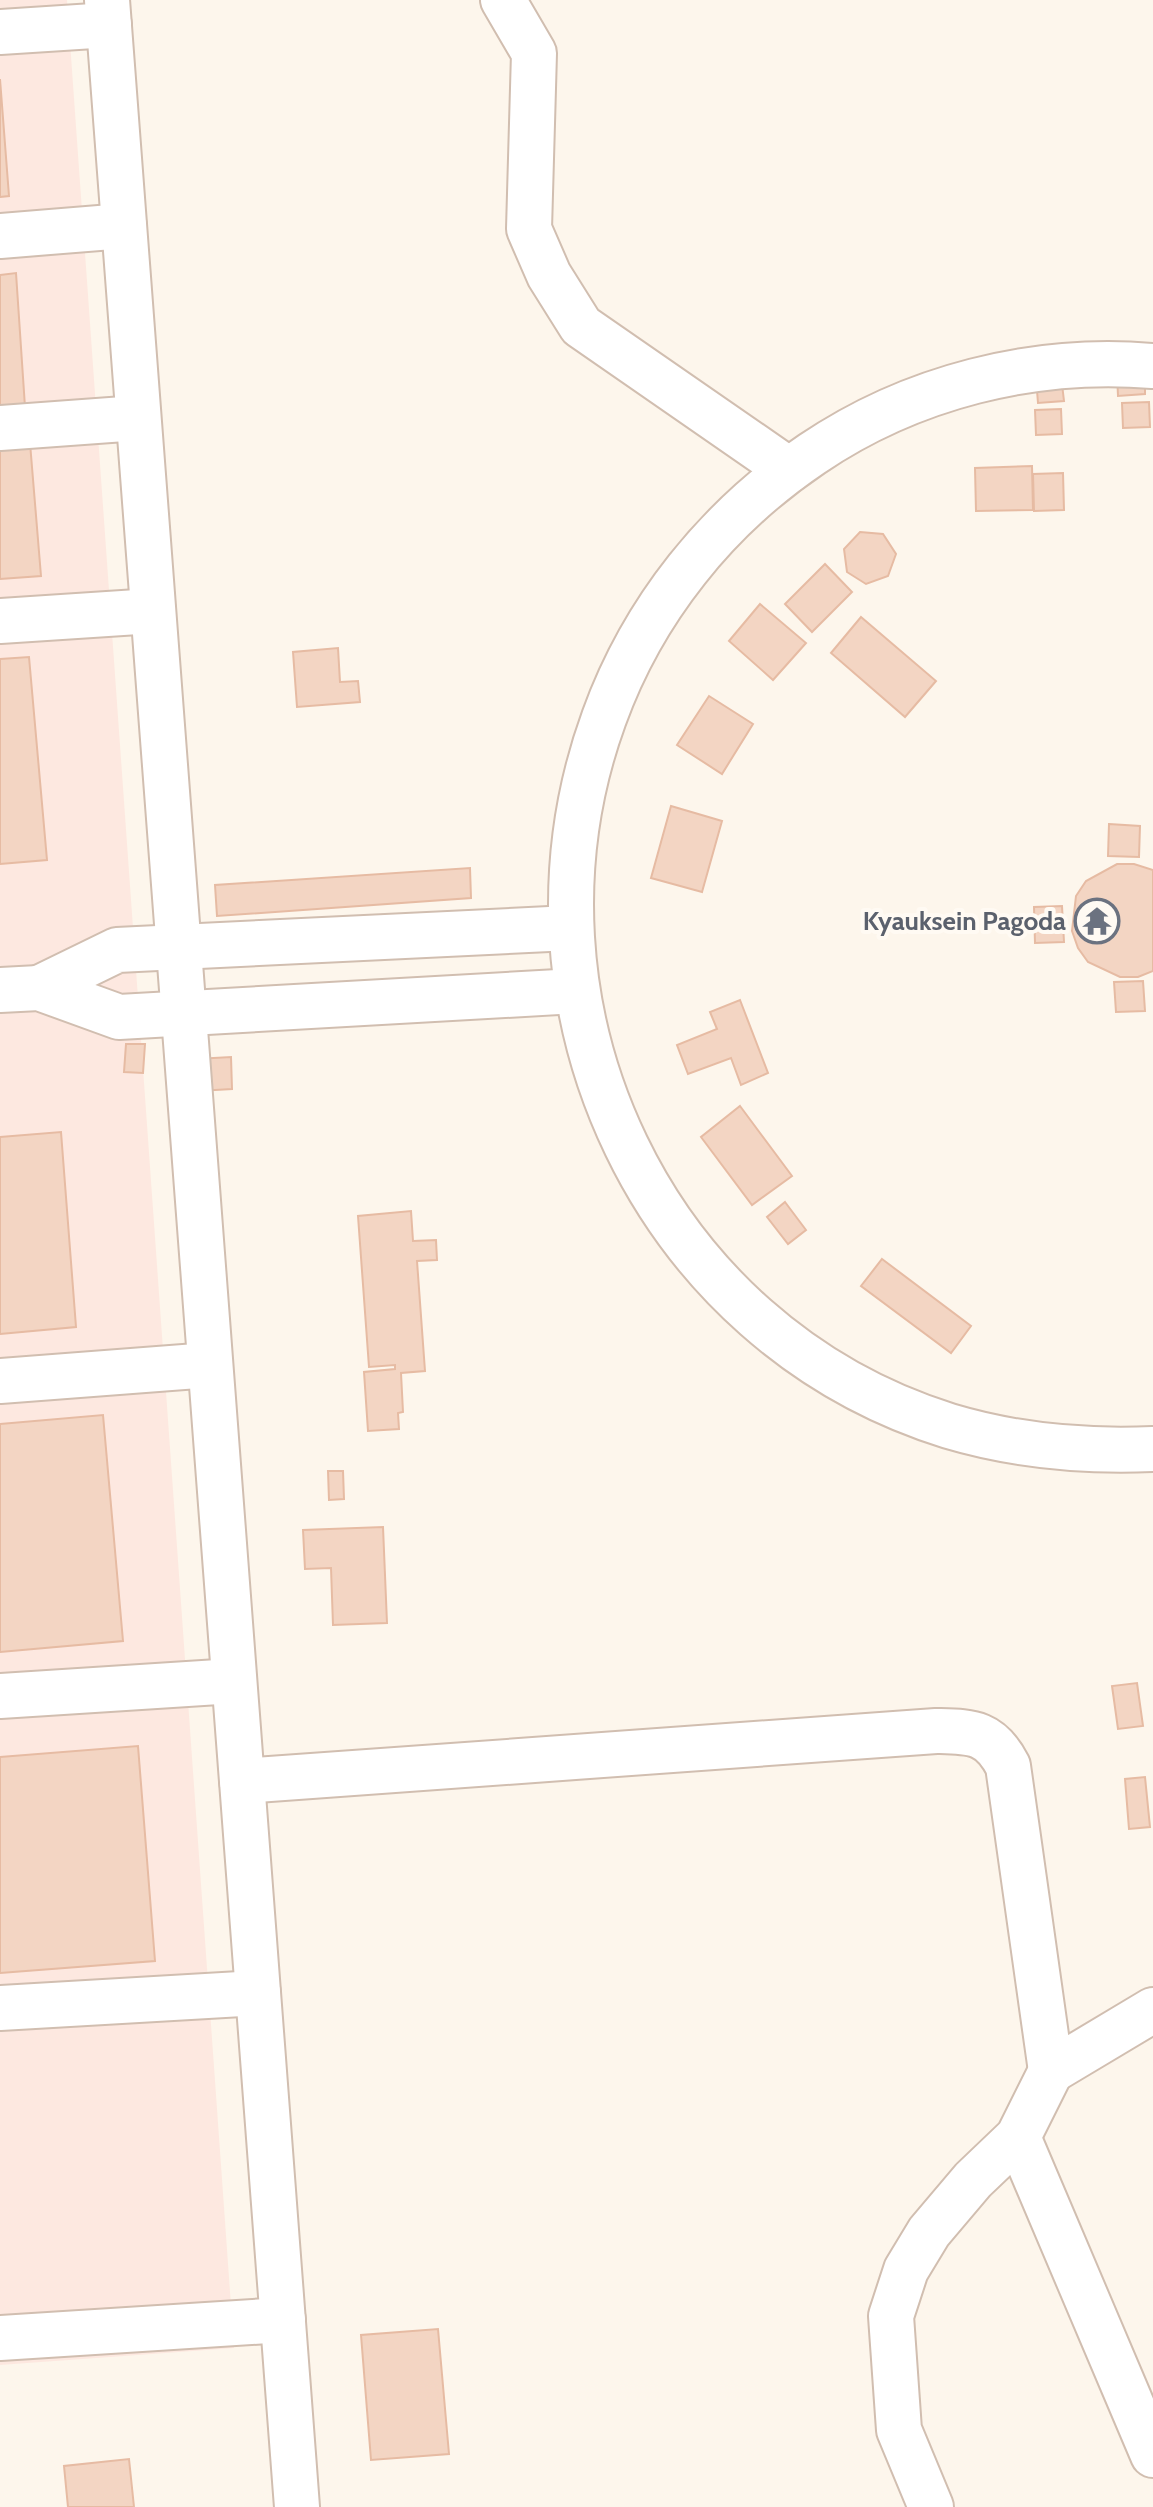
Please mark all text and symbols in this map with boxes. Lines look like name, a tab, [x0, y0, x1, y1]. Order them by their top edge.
temple icon: Kyauksein Pagoda	[1073, 897, 1121, 945]
place label: Kyauksein Pagoda	[863, 905, 1066, 937]

